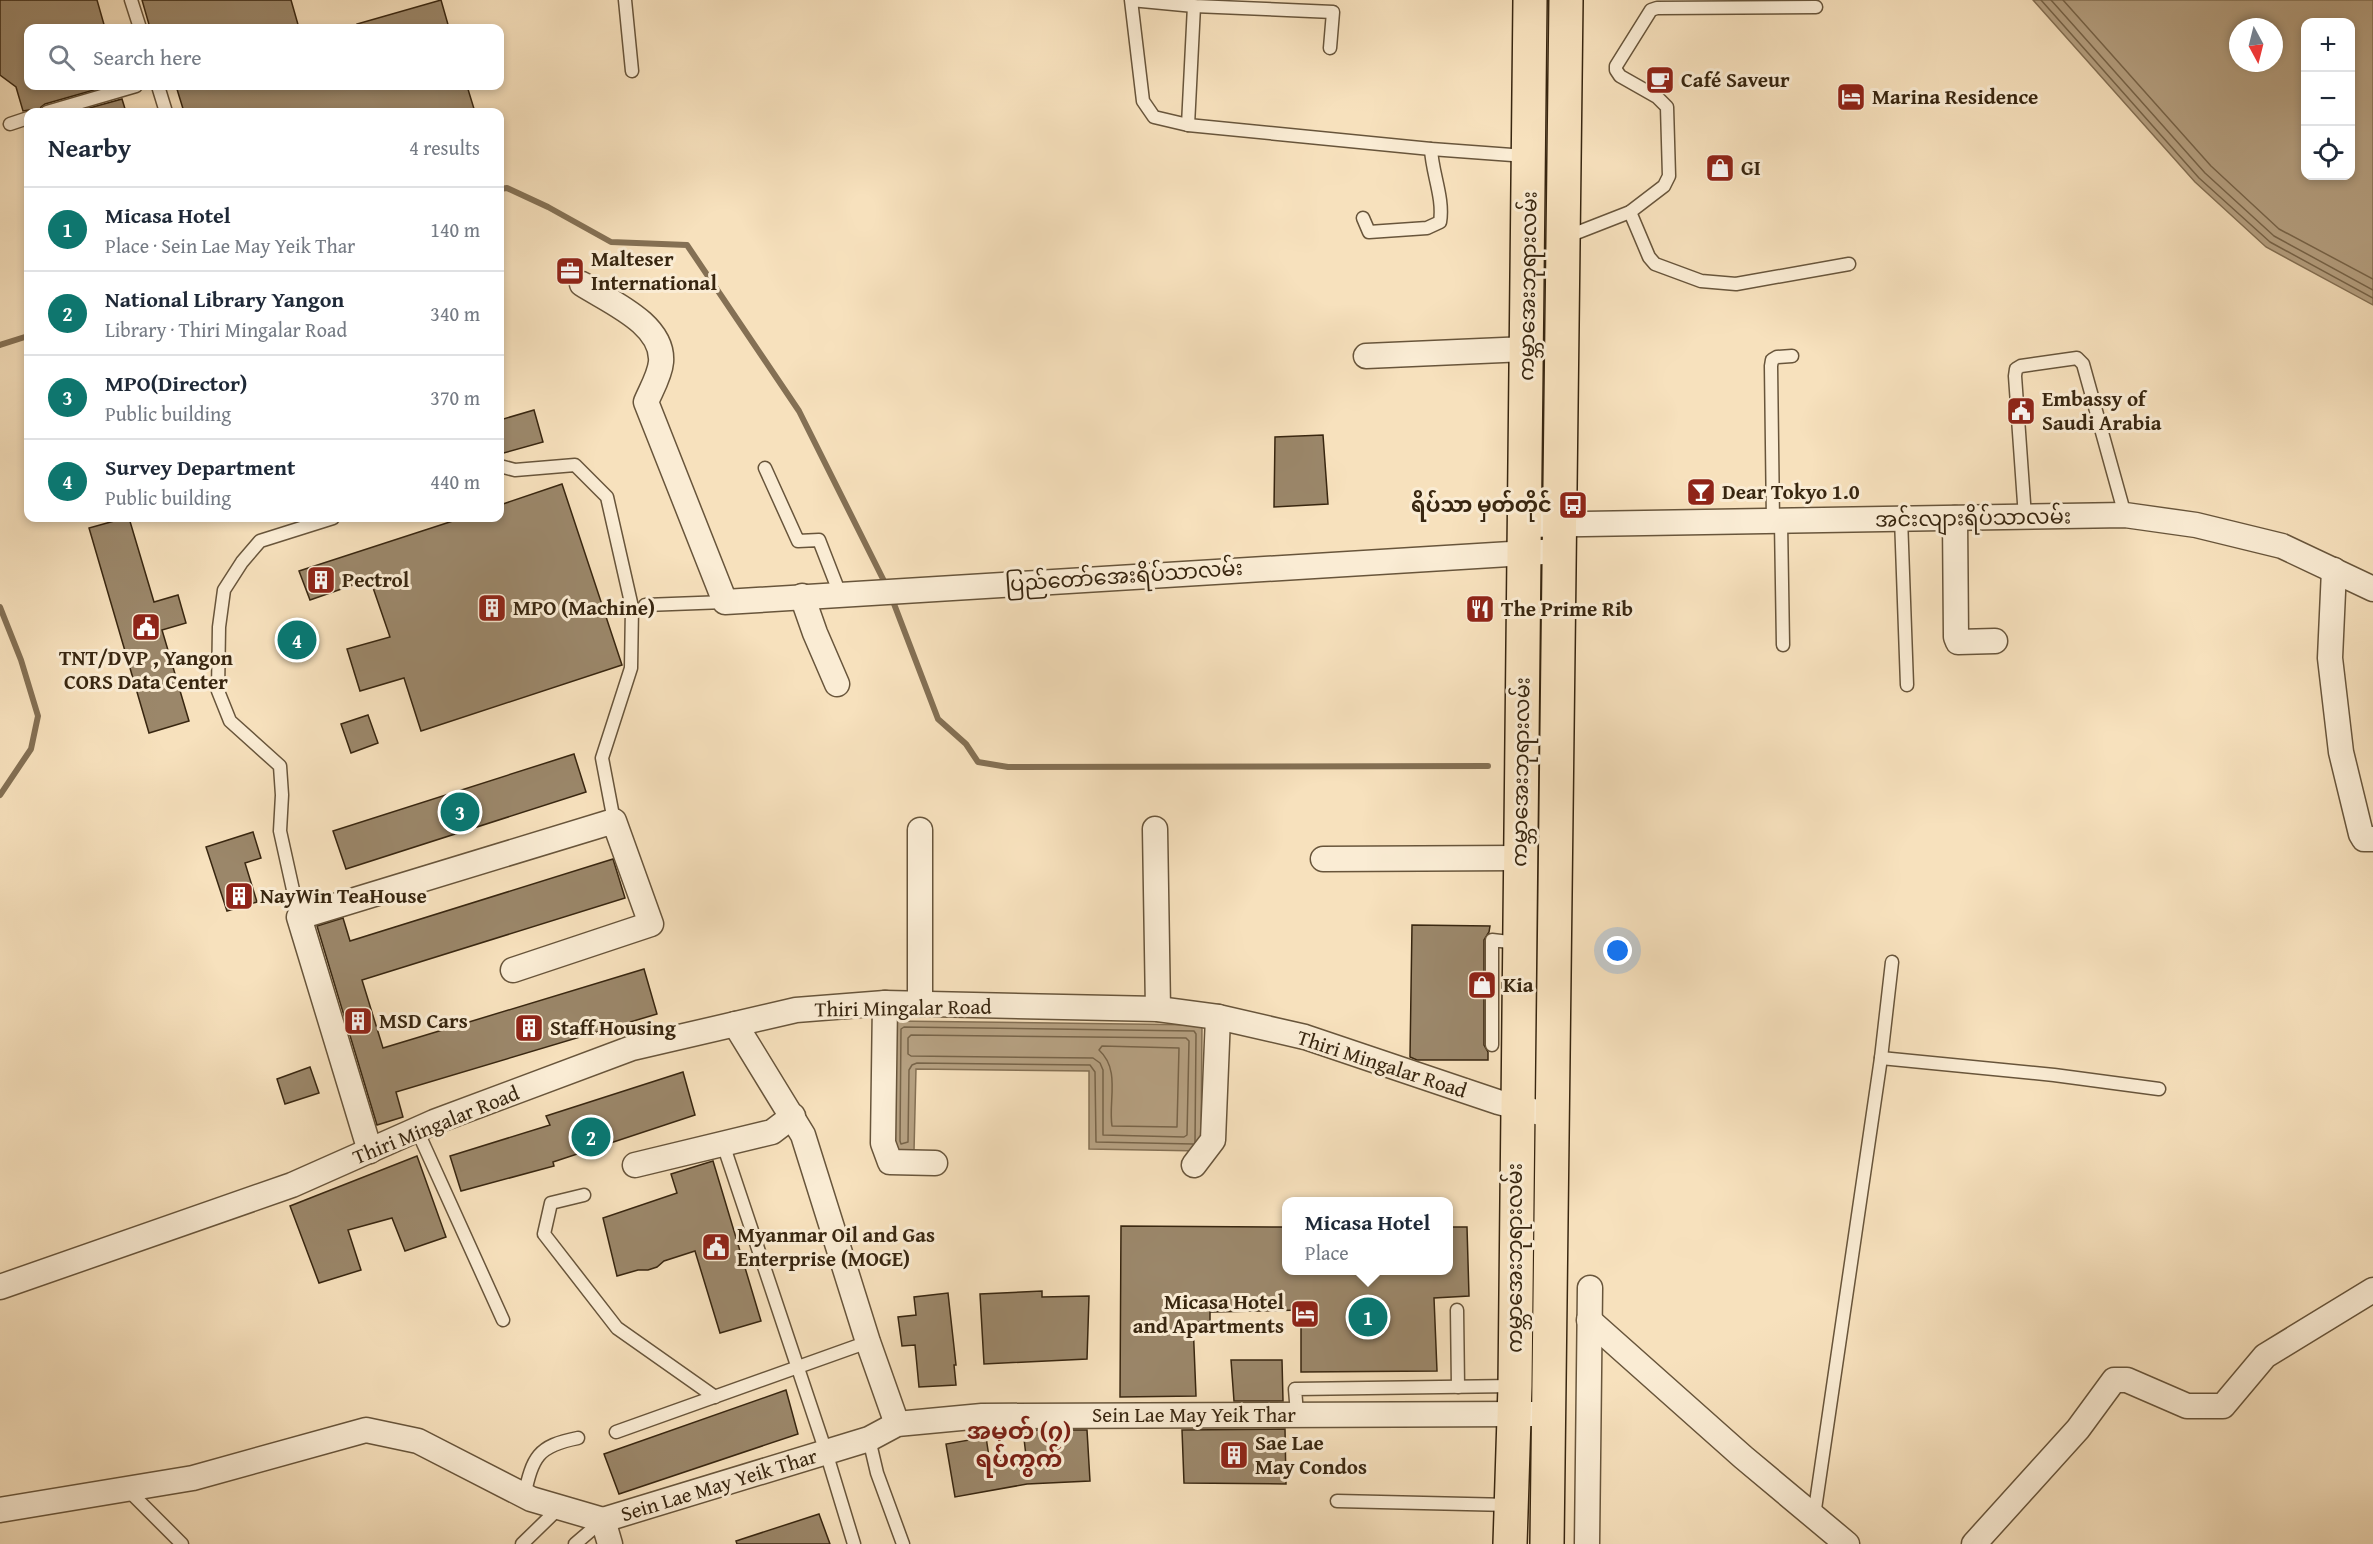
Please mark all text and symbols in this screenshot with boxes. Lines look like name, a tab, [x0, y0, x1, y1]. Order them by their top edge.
north arrow	[2229, 18, 2283, 72]
map controls	[2301, 18, 2355, 180]
button: +	[2301, 18, 2355, 72]
search box	[24, 24, 504, 90]
icon: search	[45, 41, 78, 74]
text: Search here	[93, 41, 202, 73]
cafe icon: Café Saveur	[1644, 64, 1676, 96]
place label: Café Saveur	[1681, 64, 1790, 95]
button: −	[2301, 72, 2355, 126]
hotel icon: Marina Residence	[1835, 81, 1867, 113]
place label: Marina Residence	[1872, 81, 2038, 112]
button: locate	[2301, 126, 2355, 180]
text: Nearby	[48, 128, 131, 167]
text: 4 results	[409, 133, 480, 162]
shop icon: GI	[1704, 152, 1736, 184]
place label: GI	[1741, 152, 1761, 183]
street label: ကမ္ဘာအေးဘုရားလမ်း	[1510, 191, 1547, 381]
text: Micasa Hotel	[105, 199, 231, 231]
text: 1	[62, 215, 73, 244]
text: 140 m	[430, 215, 480, 244]
text: Place · Sein Lae May Yeik Thar	[105, 231, 355, 260]
place label: Malteser International	[591, 243, 717, 298]
office icon: Malteser International	[554, 255, 586, 287]
text: National Library Yangon	[105, 283, 344, 315]
text: 2	[62, 299, 73, 328]
text: 340 m	[430, 299, 480, 328]
text: Library · Thiri Mingalar Road	[105, 315, 347, 344]
text: MPO(Director)	[105, 367, 247, 399]
text: 3	[62, 383, 73, 412]
text: 370 m	[430, 383, 480, 412]
place label: Embassy of Saudi Arabia	[2042, 383, 2162, 438]
public building icon: Embassy of Saudi Arabia	[2005, 395, 2037, 427]
text: Public building	[105, 399, 231, 428]
text: Survey Department	[105, 451, 295, 483]
text: 4	[62, 467, 73, 496]
text: 440 m	[430, 467, 480, 496]
bar icon: Dear Tokyo 1.0	[1685, 476, 1717, 508]
place label: Dear Tokyo 1.0	[1722, 476, 1860, 507]
text: Public building	[105, 483, 231, 512]
place label: ရိပ်သာ မှတ်တိုင်	[1411, 489, 1552, 522]
bus stop icon: ရိပ်သာ မှတ်တိုင်	[1557, 489, 1589, 521]
street label: အင်းလျားရိပ်သာလမ်း	[1875, 500, 2071, 538]
street label: ပြည်တော်အေးရိပ်သာလမ်း	[1004, 552, 1244, 601]
building icon: Pectrol	[305, 564, 337, 596]
place label: Pectrol	[342, 564, 410, 595]
building icon: MPO (Machine)	[476, 592, 508, 624]
place label: MPO (Machine)	[513, 592, 655, 623]
restaurant icon: The Prime Rib	[1464, 593, 1496, 625]
place label: The Prime Rib	[1501, 593, 1633, 624]
public building icon: TNT/DVP , Yangon CORS Data Center	[130, 611, 162, 643]
pin: 4	[278, 618, 316, 662]
place label: TNT/DVP , Yangon CORS Data Center	[59, 642, 234, 697]
street label: ကမ္ဘာအေးဘုရားလမ်း	[1503, 677, 1540, 867]
pin: 3	[440, 790, 480, 834]
building icon: NayWin TeaHouse	[223, 880, 255, 912]
place label: NayWin TeaHouse	[260, 880, 427, 911]
your location	[1603, 936, 1632, 965]
shop icon: Kia	[1466, 969, 1498, 1001]
place label: Kia	[1503, 969, 1534, 1000]
street label: Thiri Mingalar Road	[814, 990, 993, 1025]
building icon: MSD Cars	[342, 1005, 374, 1037]
place label: MSD Cars	[379, 1005, 468, 1036]
building icon: Staff Housing	[513, 1012, 545, 1044]
place label: Staff Housing	[550, 1012, 677, 1043]
street label: Thiri Mingalar Road	[1293, 1021, 1472, 1106]
street label: Thiri Mingalar Road	[348, 1077, 524, 1172]
pin: 2	[572, 1114, 610, 1160]
street label: ကမ္ဘာအေးဘုရားလမ်း	[1499, 1163, 1532, 1353]
popup	[1282, 1197, 1453, 1275]
text: Micasa Hotel	[1305, 1206, 1430, 1238]
place label: Myanmar Oil and Gas Enterprise (MOGE)	[737, 1219, 935, 1274]
public building icon: Myanmar Oil and Gas Enterprise (MOGE)	[700, 1231, 732, 1263]
text: Place	[1305, 1238, 1349, 1267]
place label: Micasa Hotel and Apartments	[1133, 1286, 1284, 1341]
pin: 1	[1348, 1294, 1388, 1340]
hotel icon: Micasa Hotel and Apartments	[1289, 1298, 1321, 1330]
street label: Sein Lae May Yeik Thar	[1092, 1399, 1296, 1430]
district label: အမှတ် (၇) ရပ်ကွက်	[967, 1413, 1071, 1478]
place label: Sae Lae May Condos	[1255, 1427, 1367, 1482]
building icon: Sae Lae May Condos	[1218, 1439, 1250, 1471]
street label: Sein Lae May Yeik Thar	[617, 1440, 821, 1529]

